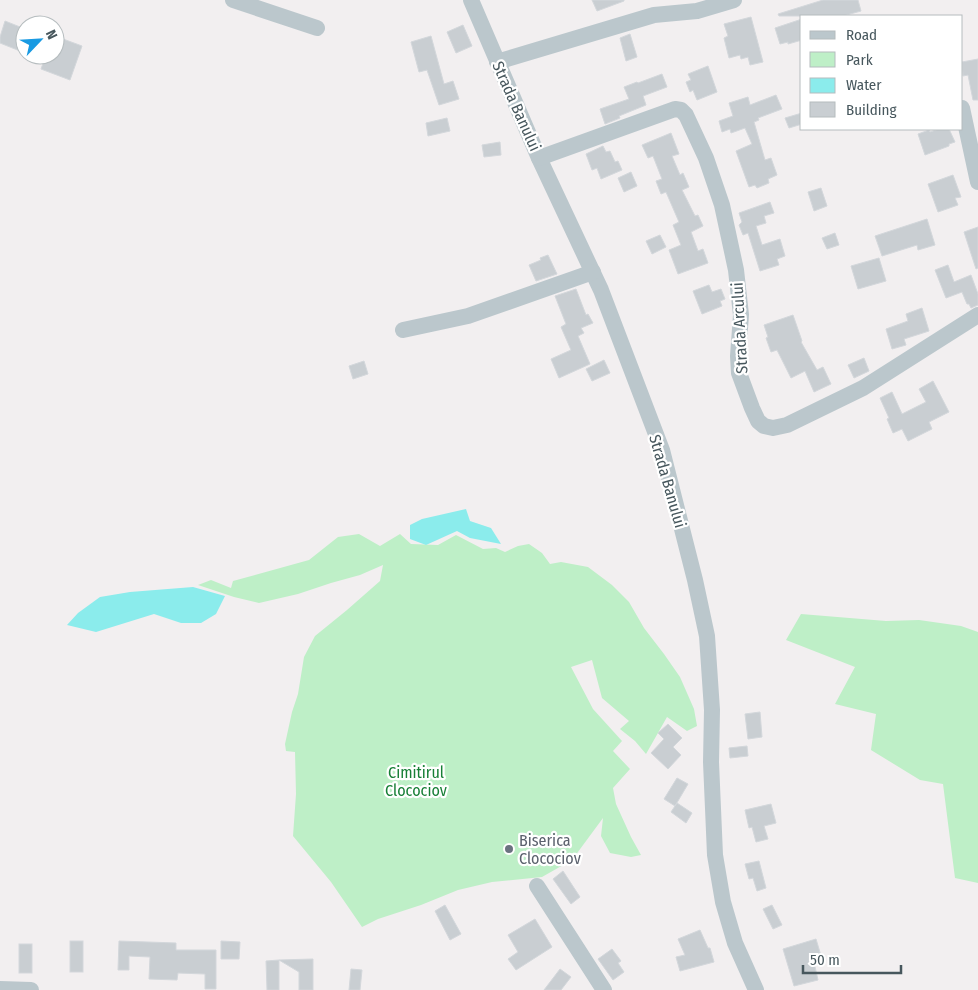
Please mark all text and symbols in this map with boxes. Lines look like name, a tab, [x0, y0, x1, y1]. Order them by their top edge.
north arrow	[15, 15, 65, 65]
legend	[800, 15, 963, 130]
text: Road	[846, 26, 877, 44]
text: N	[42, 27, 61, 42]
text: Park	[846, 51, 873, 69]
street label: Strada Banului	[488, 58, 545, 154]
text: Water	[846, 76, 882, 94]
text: Building	[846, 101, 897, 119]
street label: Strada Arcului	[728, 282, 751, 374]
street label: Strada Banului	[645, 432, 690, 530]
park label: Cimitirul Clocociov	[385, 763, 447, 800]
place label: Biserica Clocociov	[519, 831, 581, 868]
marker: Biserica Clocociov	[503, 843, 515, 855]
scale bar	[803, 942, 900, 974]
text: 50 m	[810, 951, 840, 969]

